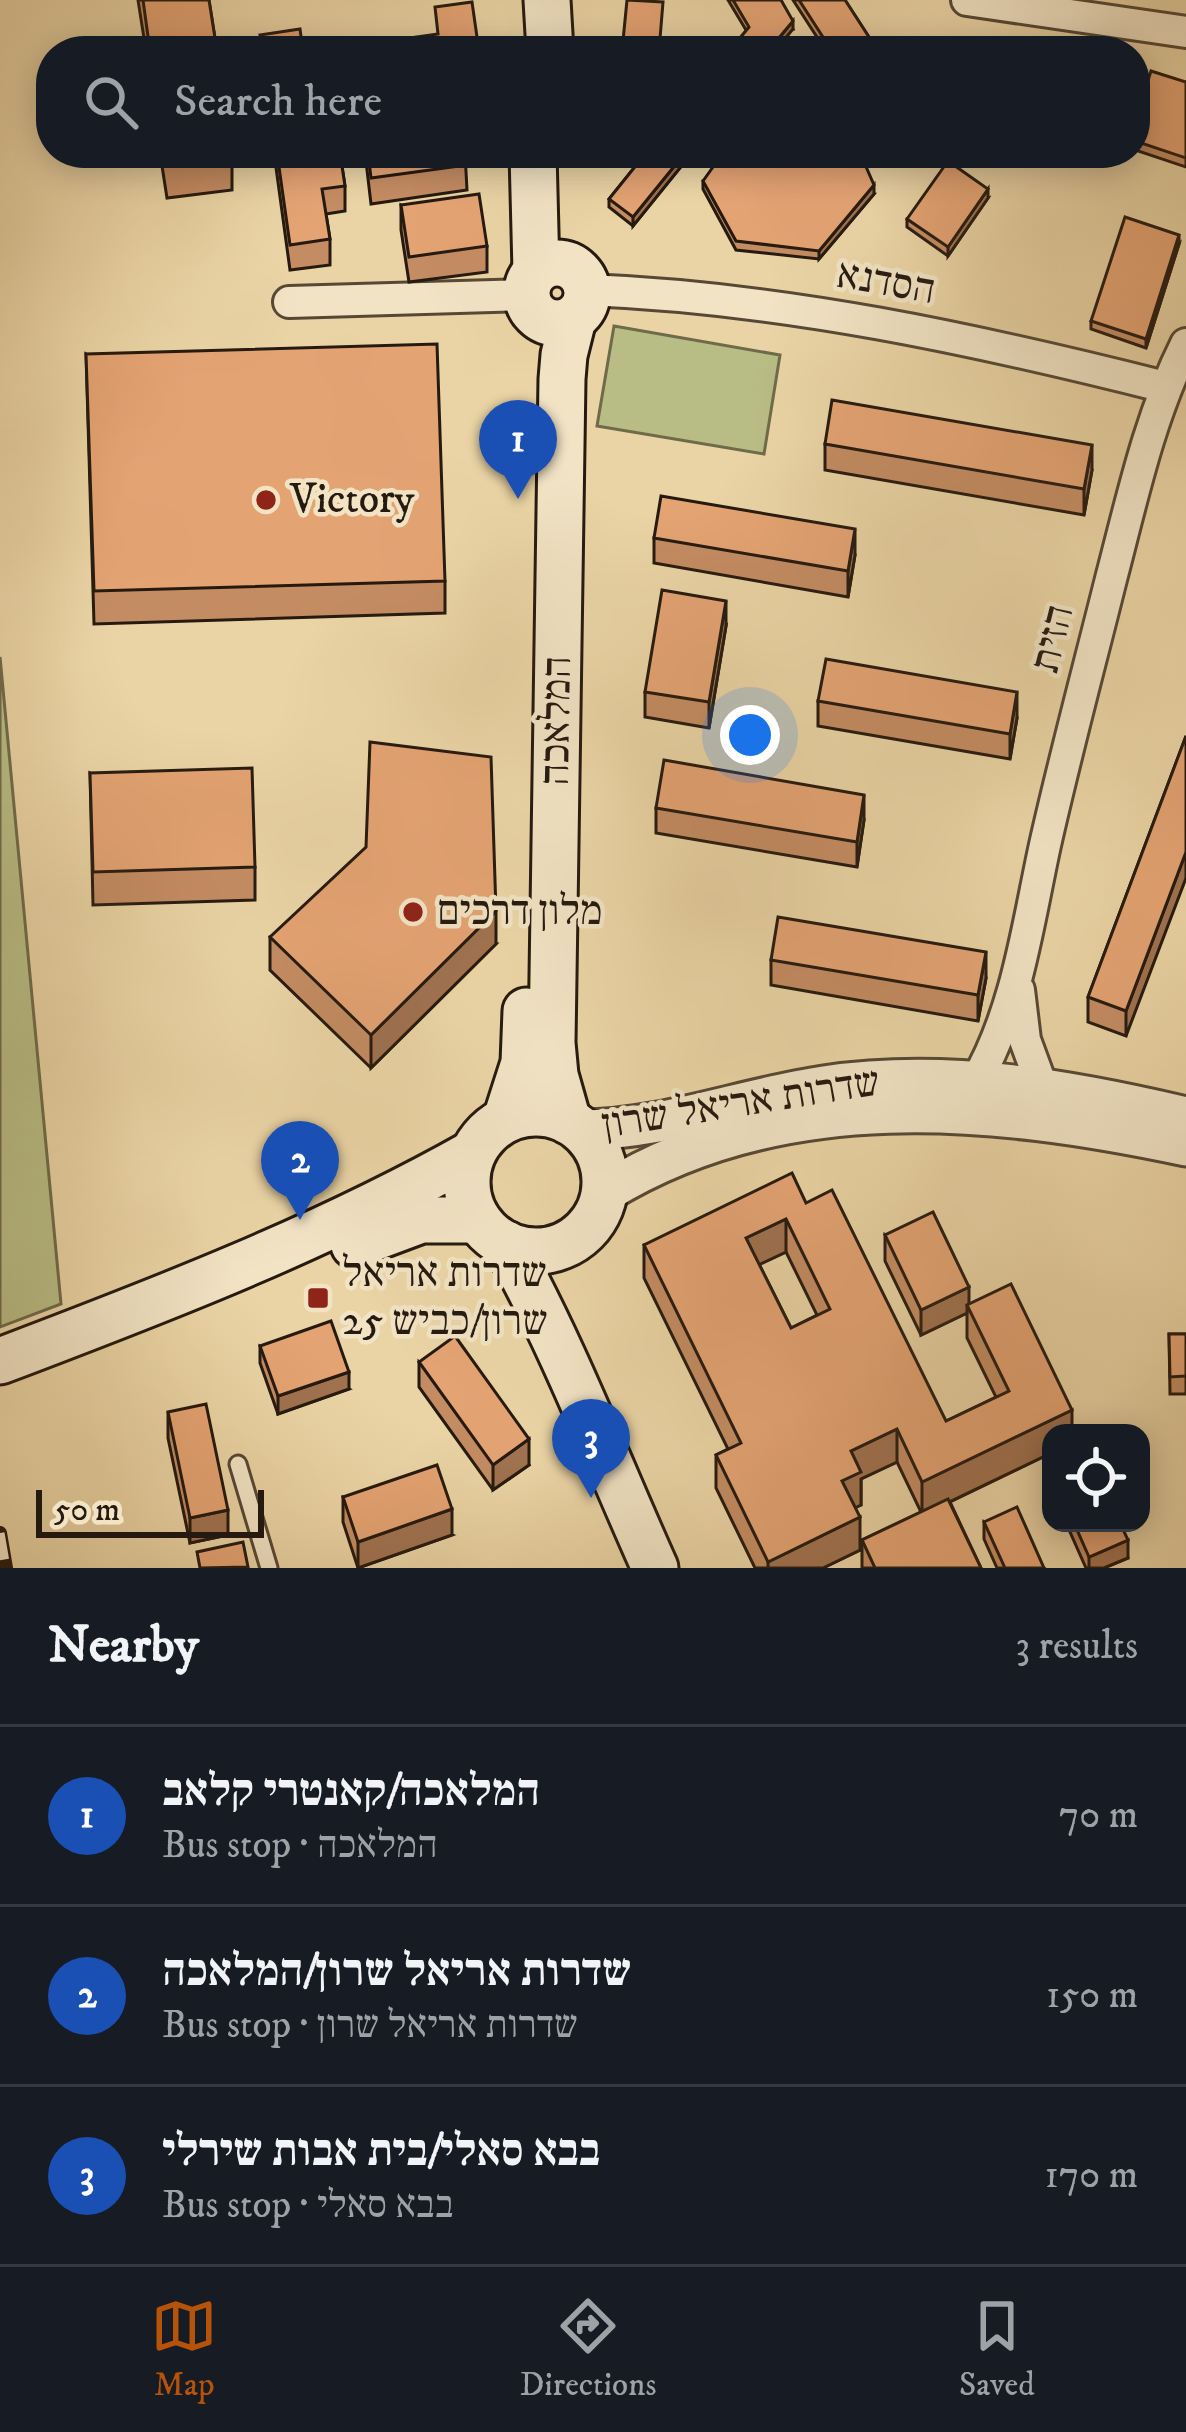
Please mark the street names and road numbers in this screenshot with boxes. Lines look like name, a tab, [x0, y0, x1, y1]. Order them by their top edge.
street label: הסדנא	[833, 249, 939, 317]
street label: הזית	[1020, 600, 1086, 678]
street label: המלאכה	[530, 656, 584, 786]
street label: שדרות אריאל שרון	[598, 1056, 884, 1152]

